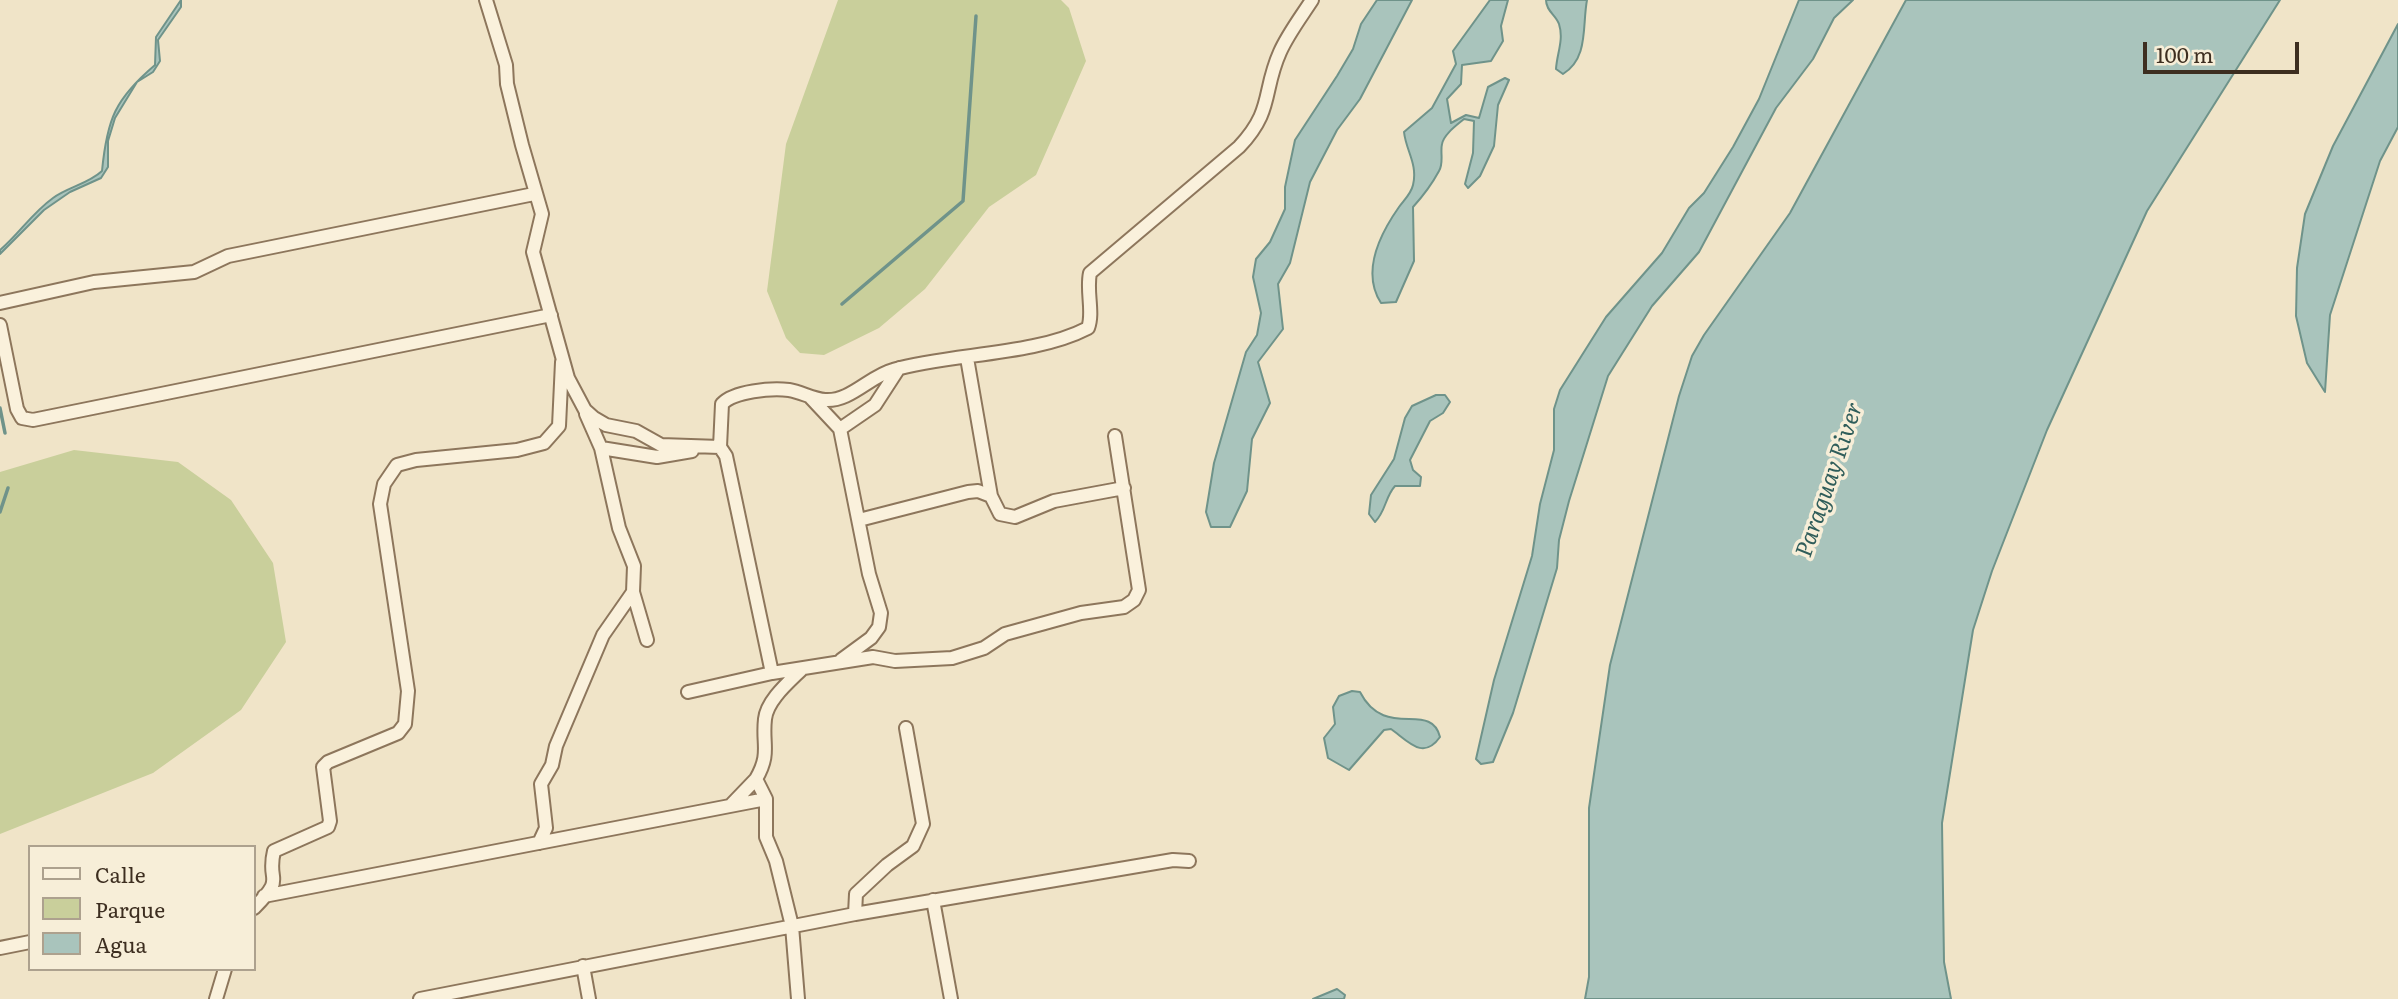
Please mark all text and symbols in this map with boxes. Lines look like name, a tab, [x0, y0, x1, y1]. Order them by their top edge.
scale bar	[2146, 28, 2302, 72]
text: 100 m	[2156, 38, 2213, 69]
water label: Paraguay River	[1791, 399, 1869, 561]
legend	[28, 845, 256, 971]
text: Calle	[95, 858, 146, 889]
text: Parque	[95, 893, 165, 924]
text: Agua	[95, 928, 147, 959]

